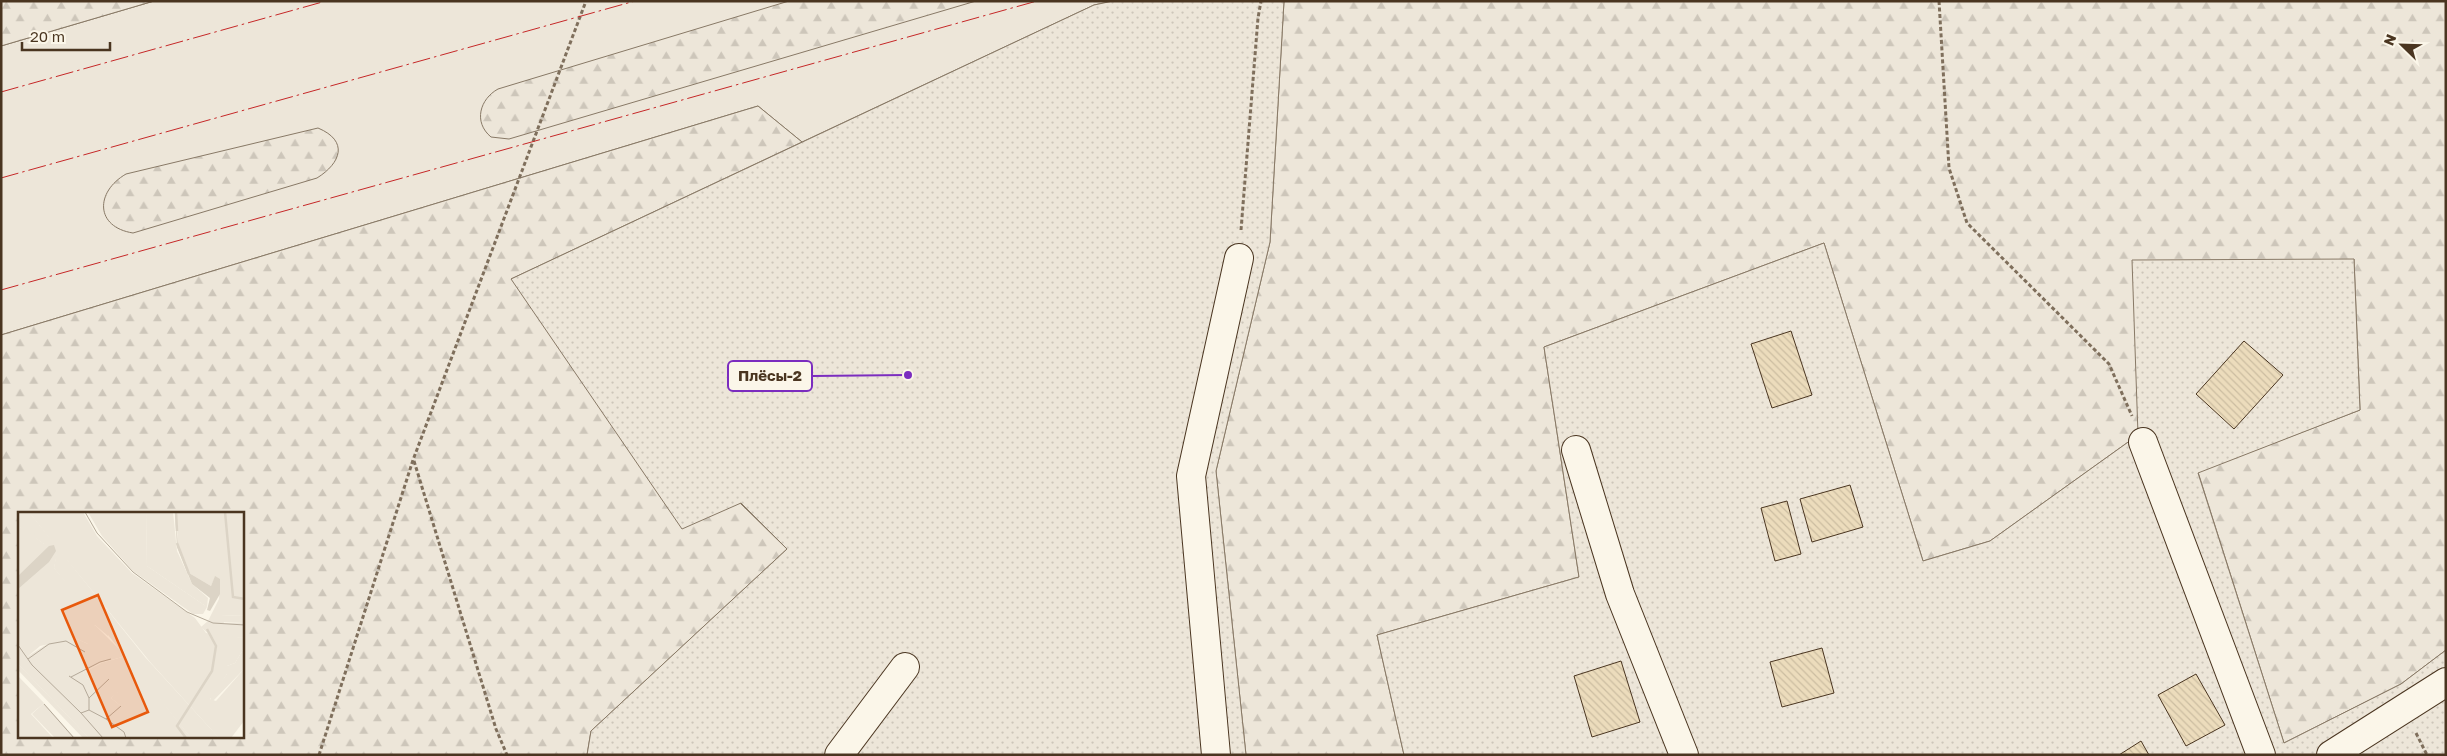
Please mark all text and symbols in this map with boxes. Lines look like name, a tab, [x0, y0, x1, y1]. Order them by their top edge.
scale bar	[22, 20, 110, 52]
north arrow	[2377, 20, 2427, 70]
text: 20 m	[30, 27, 65, 45]
text: N	[2380, 32, 2399, 48]
callout: Плёсы-2	[728, 361, 812, 391]
text: Плёсы-2	[738, 366, 802, 384]
inset map	[18, 512, 244, 738]

